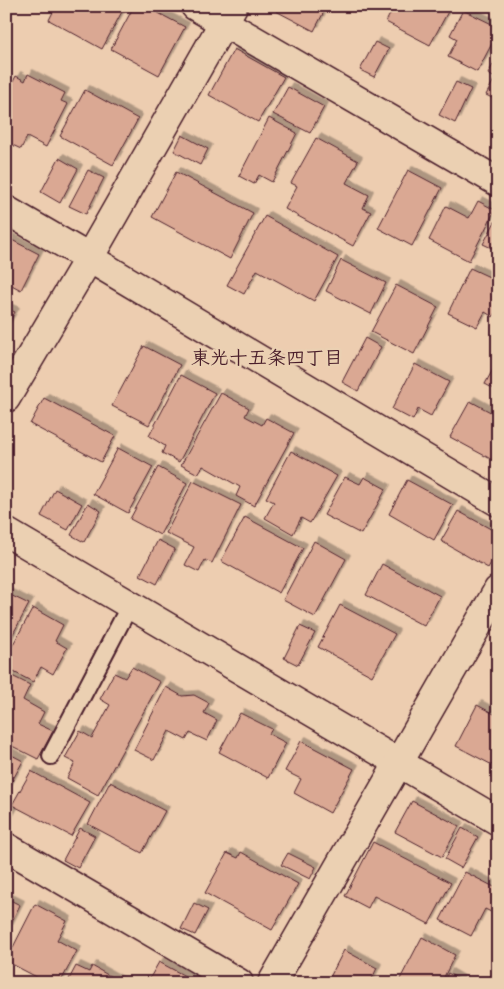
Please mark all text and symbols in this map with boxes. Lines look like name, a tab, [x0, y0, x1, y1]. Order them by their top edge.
district label: 東光十五条四丁目	[191, 347, 343, 370]

